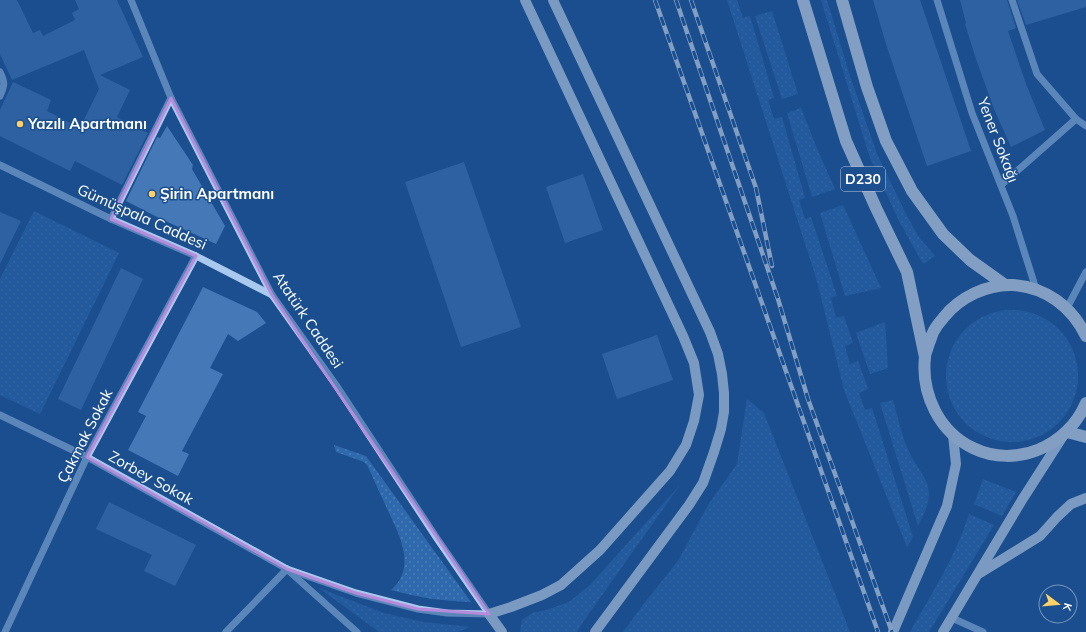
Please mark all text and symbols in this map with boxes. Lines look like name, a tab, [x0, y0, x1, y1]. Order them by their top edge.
street label: Yener Sokağı	[973, 94, 1023, 185]
place label: Yazılı Apartmanı	[27, 114, 147, 133]
marker: Yazılı Apartmanı	[15, 119, 25, 129]
road number: D230	[841, 167, 885, 191]
street label: Gümüşpala Caddesi	[75, 179, 210, 254]
place label: Şirin Apartmanı	[160, 184, 274, 203]
marker: Şirin Apartmanı	[147, 189, 157, 199]
street label: Atatürk Caddesi	[269, 268, 348, 372]
street label: Çakmak Sokak	[53, 385, 116, 486]
street label: Zorbey Sokak	[106, 446, 197, 509]
north arrow	[1038, 584, 1078, 624]
text: K	[1060, 601, 1075, 613]

